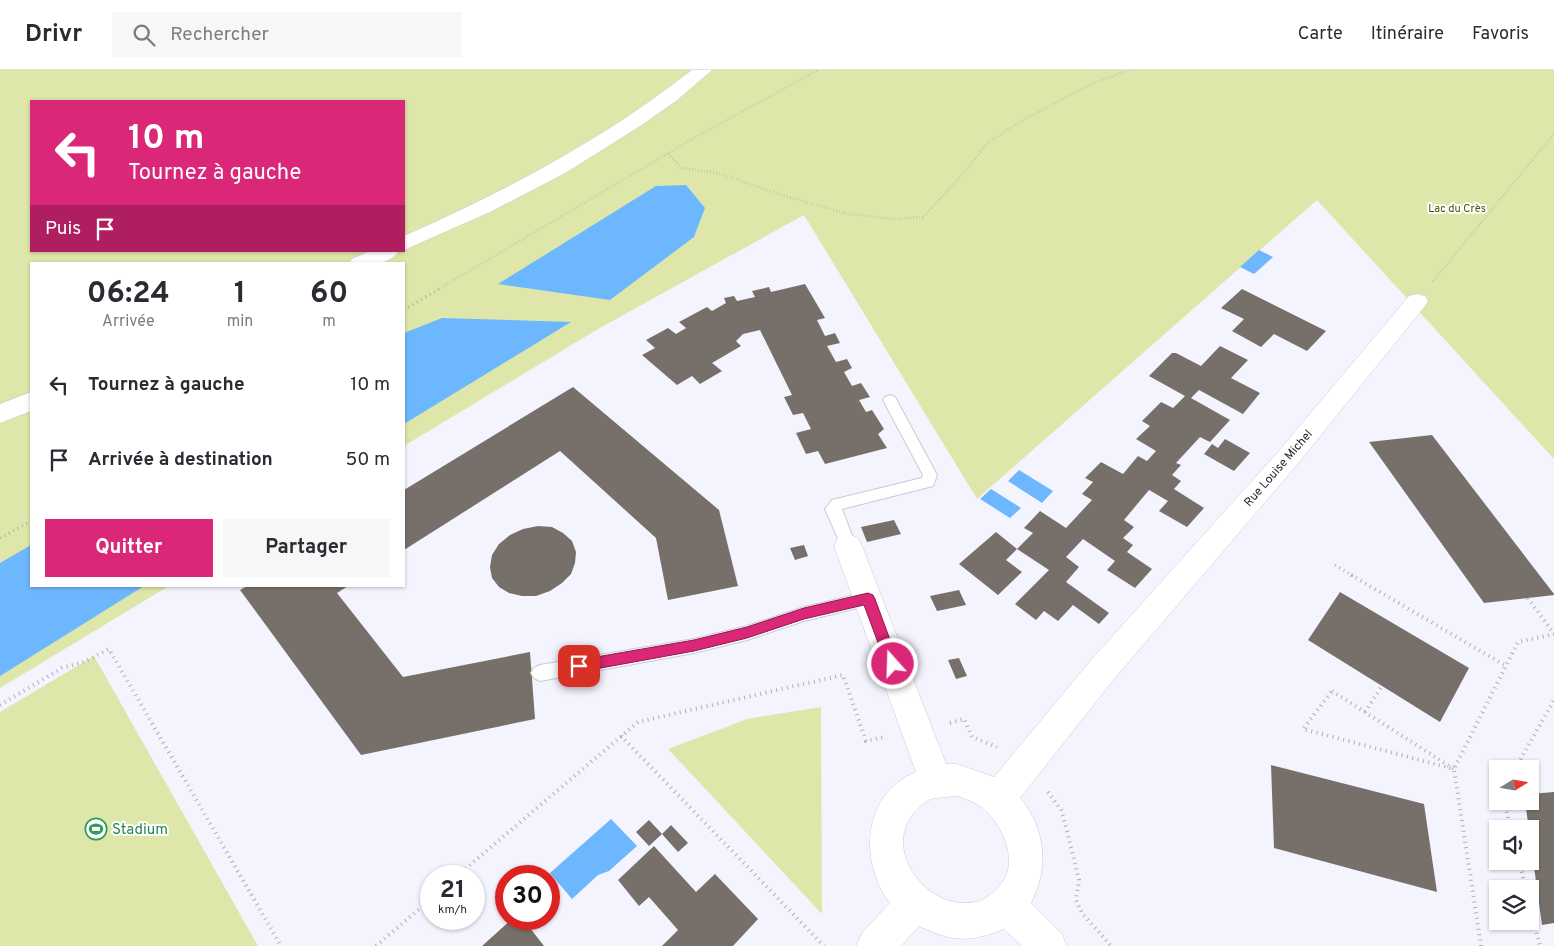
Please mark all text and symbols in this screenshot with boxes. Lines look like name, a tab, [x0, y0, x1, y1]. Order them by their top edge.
search box	[112, 12, 462, 57]
text: Drivr	[25, 20, 82, 50]
icon: search	[130, 21, 158, 49]
text: Rechercher	[170, 23, 269, 47]
text: Carte	[1298, 23, 1343, 46]
text: Itinéraire	[1371, 23, 1444, 46]
text: Favoris	[1472, 23, 1529, 46]
text: 10 m	[128, 117, 204, 161]
icon: left	[45, 120, 110, 185]
text: Tournez à gauche	[128, 160, 301, 187]
park label: Lac du Crès	[1428, 202, 1486, 216]
icon: arrive	[91, 215, 119, 243]
text: Puis	[45, 217, 81, 241]
text: 06:24	[87, 276, 170, 313]
text: 1	[234, 276, 246, 313]
text: 60	[310, 276, 348, 313]
text: Arrivée	[102, 312, 155, 332]
text: min	[227, 312, 253, 332]
text: m	[322, 312, 336, 332]
icon: left	[45, 371, 73, 399]
text: Tournez à gauche	[88, 373, 245, 397]
text: 10 m	[350, 373, 390, 397]
street label: Rue Louise Michel	[1241, 427, 1317, 511]
icon: arrive	[45, 446, 73, 474]
text: Arrivée à destination	[88, 448, 273, 472]
text: 50 m	[345, 448, 390, 472]
button: Quitter	[45, 519, 213, 577]
button: Partager	[223, 519, 390, 577]
position arrow	[866, 637, 918, 689]
pin	[558, 645, 600, 687]
icon: arrive	[565, 652, 593, 680]
north arrow	[1489, 760, 1539, 810]
map controls	[1489, 760, 1539, 930]
sports icon: Stadium	[84, 817, 108, 841]
button: sound	[1489, 820, 1539, 870]
place label: Stadium	[112, 821, 168, 840]
speed limit sign: 30	[495, 865, 560, 930]
text: 21	[440, 875, 465, 907]
button: layers	[1489, 880, 1539, 930]
text: km/h	[438, 902, 467, 918]

